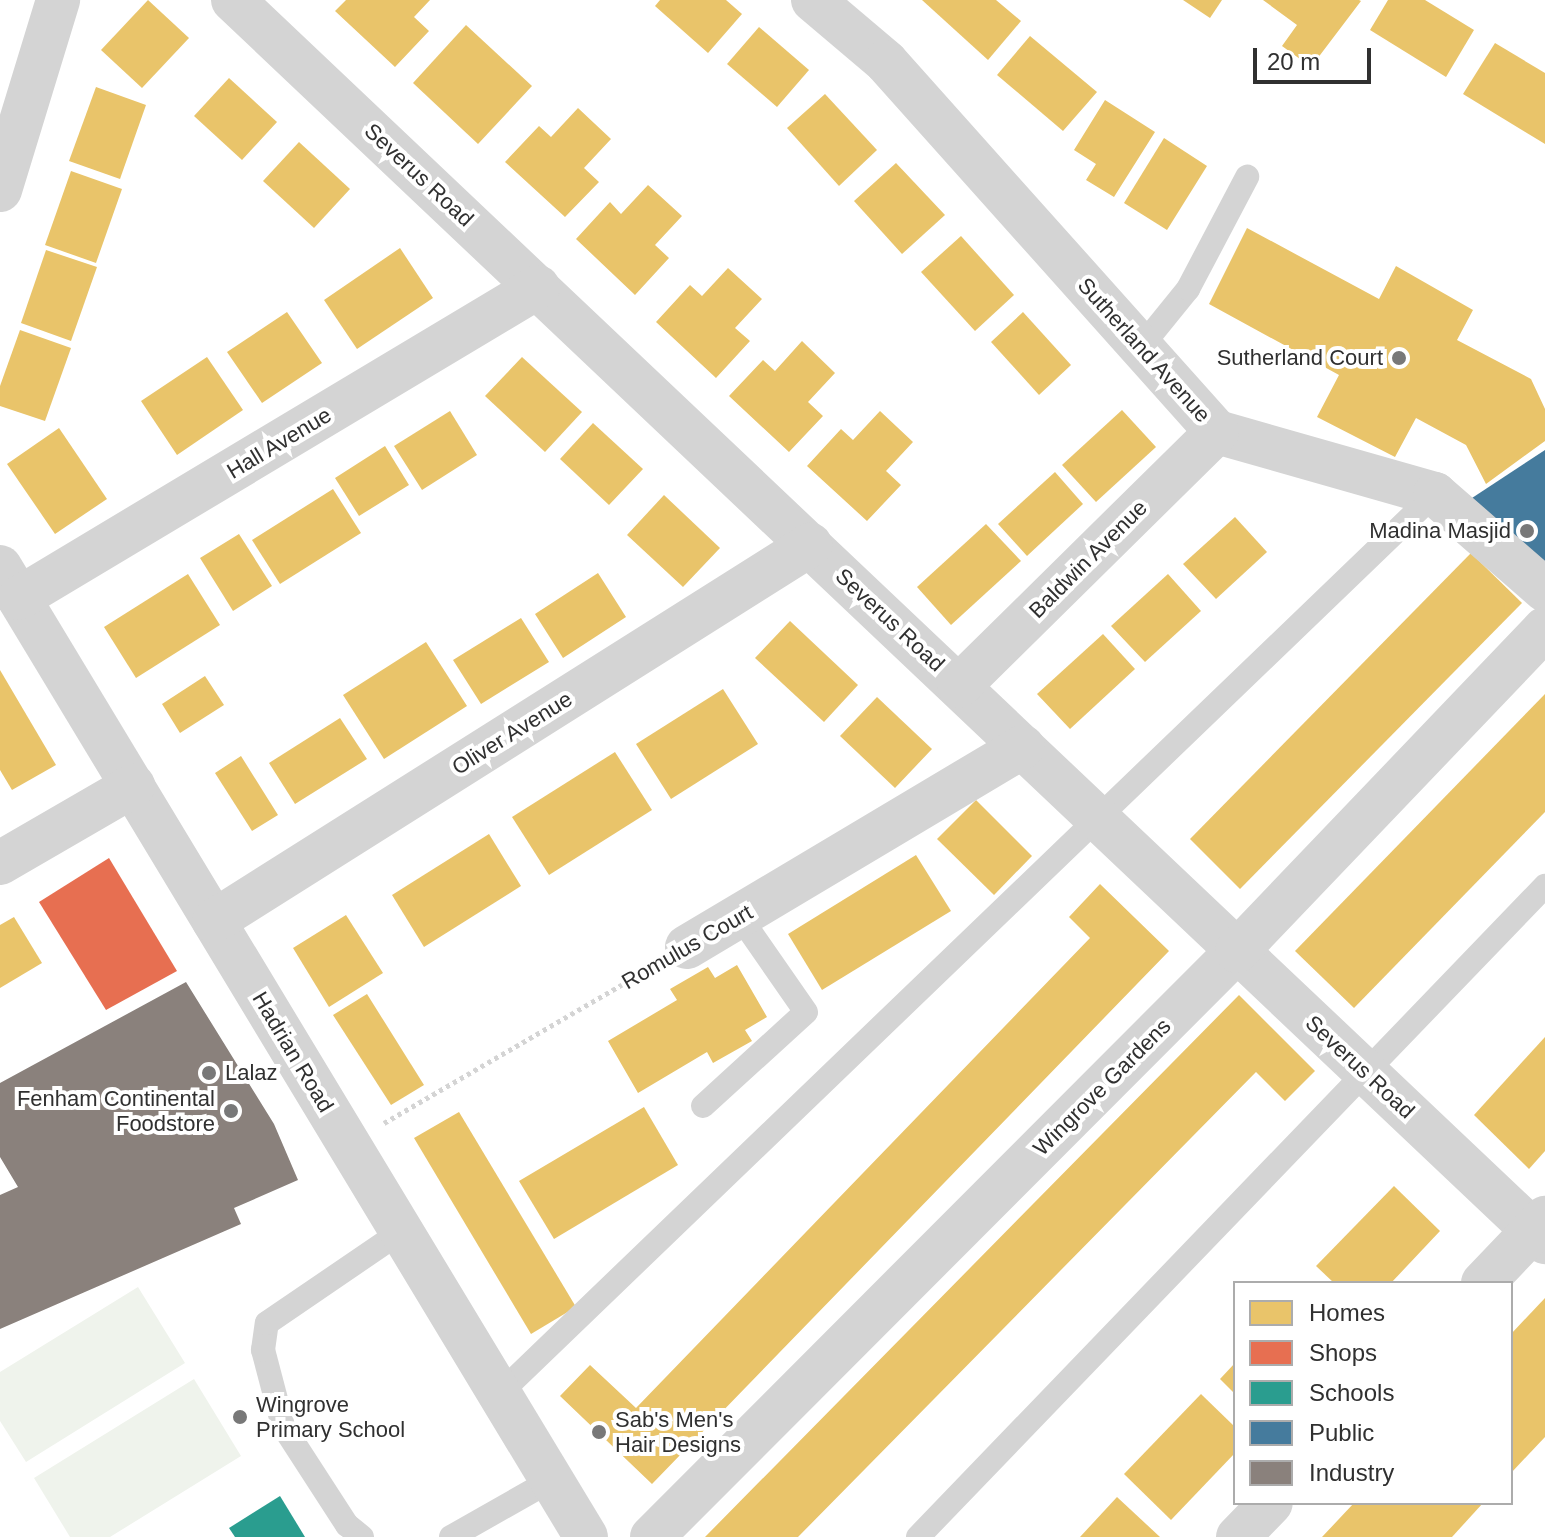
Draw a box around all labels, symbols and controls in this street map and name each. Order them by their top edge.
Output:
scale bar [1257,32,1375,82]
text: 20 m [1267,48,1320,75]
street label: Severus Road [359,118,479,232]
street label: Sutherland Avenue [1072,272,1216,428]
place label: Sutherland Court [1217,345,1383,371]
marker: Sutherland Court [1390,349,1408,367]
street label: Hall Avenue [222,401,336,485]
street label: Baldwin Avenue [1023,494,1153,624]
place label: Madina Masjid [1369,518,1511,544]
marker: Madina Masjid [1518,522,1536,540]
street label: Severus Road [830,563,950,677]
street label: Oliver Avenue [447,685,577,781]
street label: Romulus Court [617,899,757,995]
street label: Hadrian Road [247,987,339,1117]
street label: Severus Road [1300,1010,1420,1124]
street label: Wingrove Gardens [1028,1013,1176,1161]
place label: Lalaz [225,1060,278,1086]
marker: Lalaz [200,1064,218,1082]
place label: Fenham Continental Foodstore [17,1085,215,1136]
marker: Fenham Continental Foodstore [222,1102,240,1120]
legend [1233,1281,1513,1505]
text: Homes [1309,1299,1385,1326]
text: Shops [1309,1339,1377,1366]
text: Schools [1309,1379,1394,1406]
place label: Wingrove Primary School [256,1391,405,1442]
place label: Sab's Men's Hair Designs [615,1406,741,1458]
marker: Wingrove Primary School [231,1408,249,1426]
text: Public [1309,1419,1374,1446]
marker: Sab's Men's Hair Designs [590,1423,608,1441]
text: Industry [1309,1459,1394,1486]

